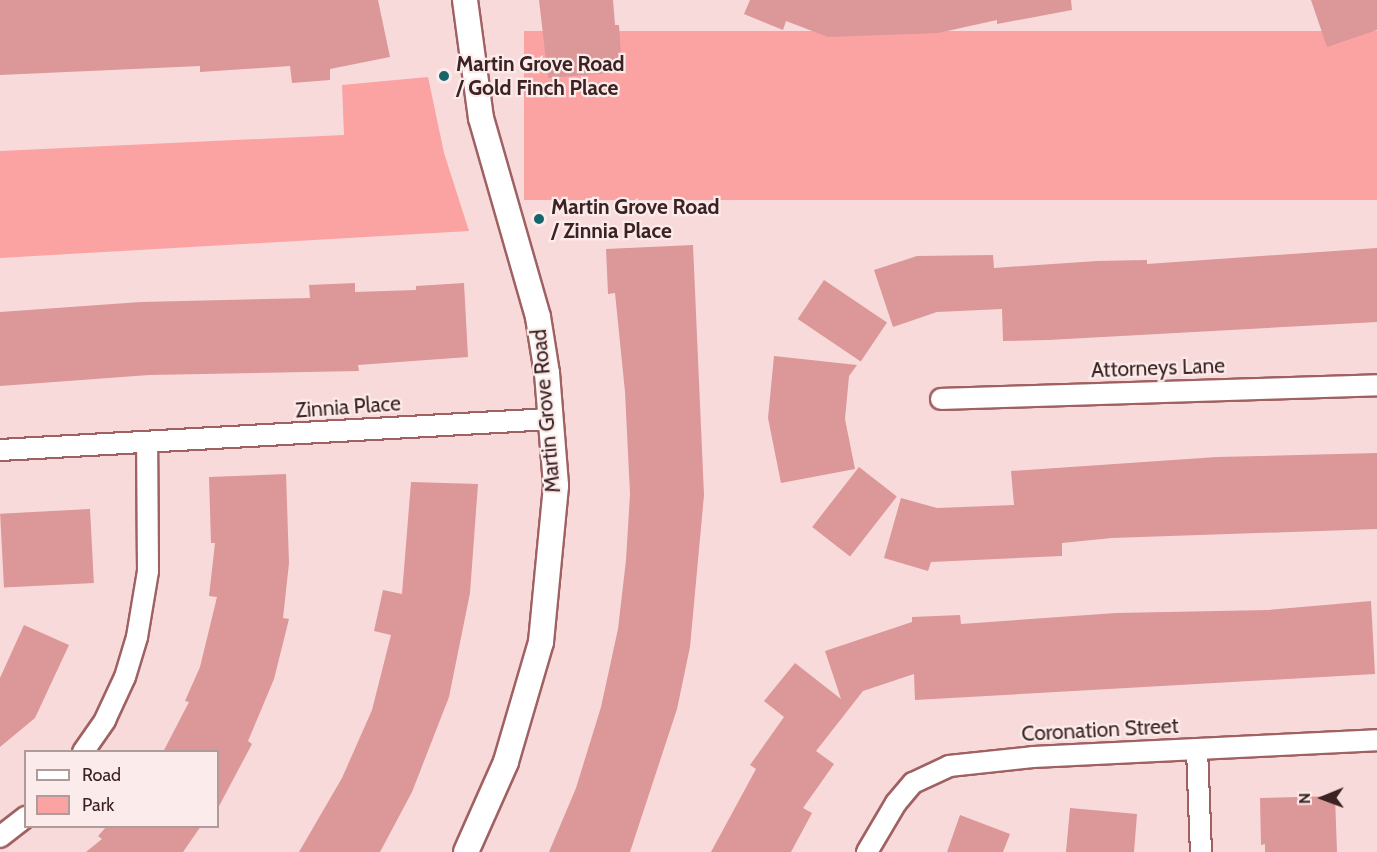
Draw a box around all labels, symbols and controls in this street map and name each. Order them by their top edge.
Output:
place label: Martin Grove Road / Gold Finch Place [456,51,625,101]
marker: Martin Grove Road / Gold Finch Place [437,69,451,83]
place label: Martin Grove Road / Zinnia Place [551,194,720,244]
marker: Martin Grove Road / Zinnia Place [532,212,546,226]
street label: Martin Grove Road [526,328,566,494]
street label: Attorneys Lane [1091,353,1225,383]
street label: Zinnia Place [294,391,402,423]
street label: Coronation Street [1021,713,1179,747]
legend [24,750,219,828]
text: Road [82,764,121,786]
north arrow [1293,768,1353,828]
text: N [1295,793,1314,804]
text: Park [82,794,114,816]

